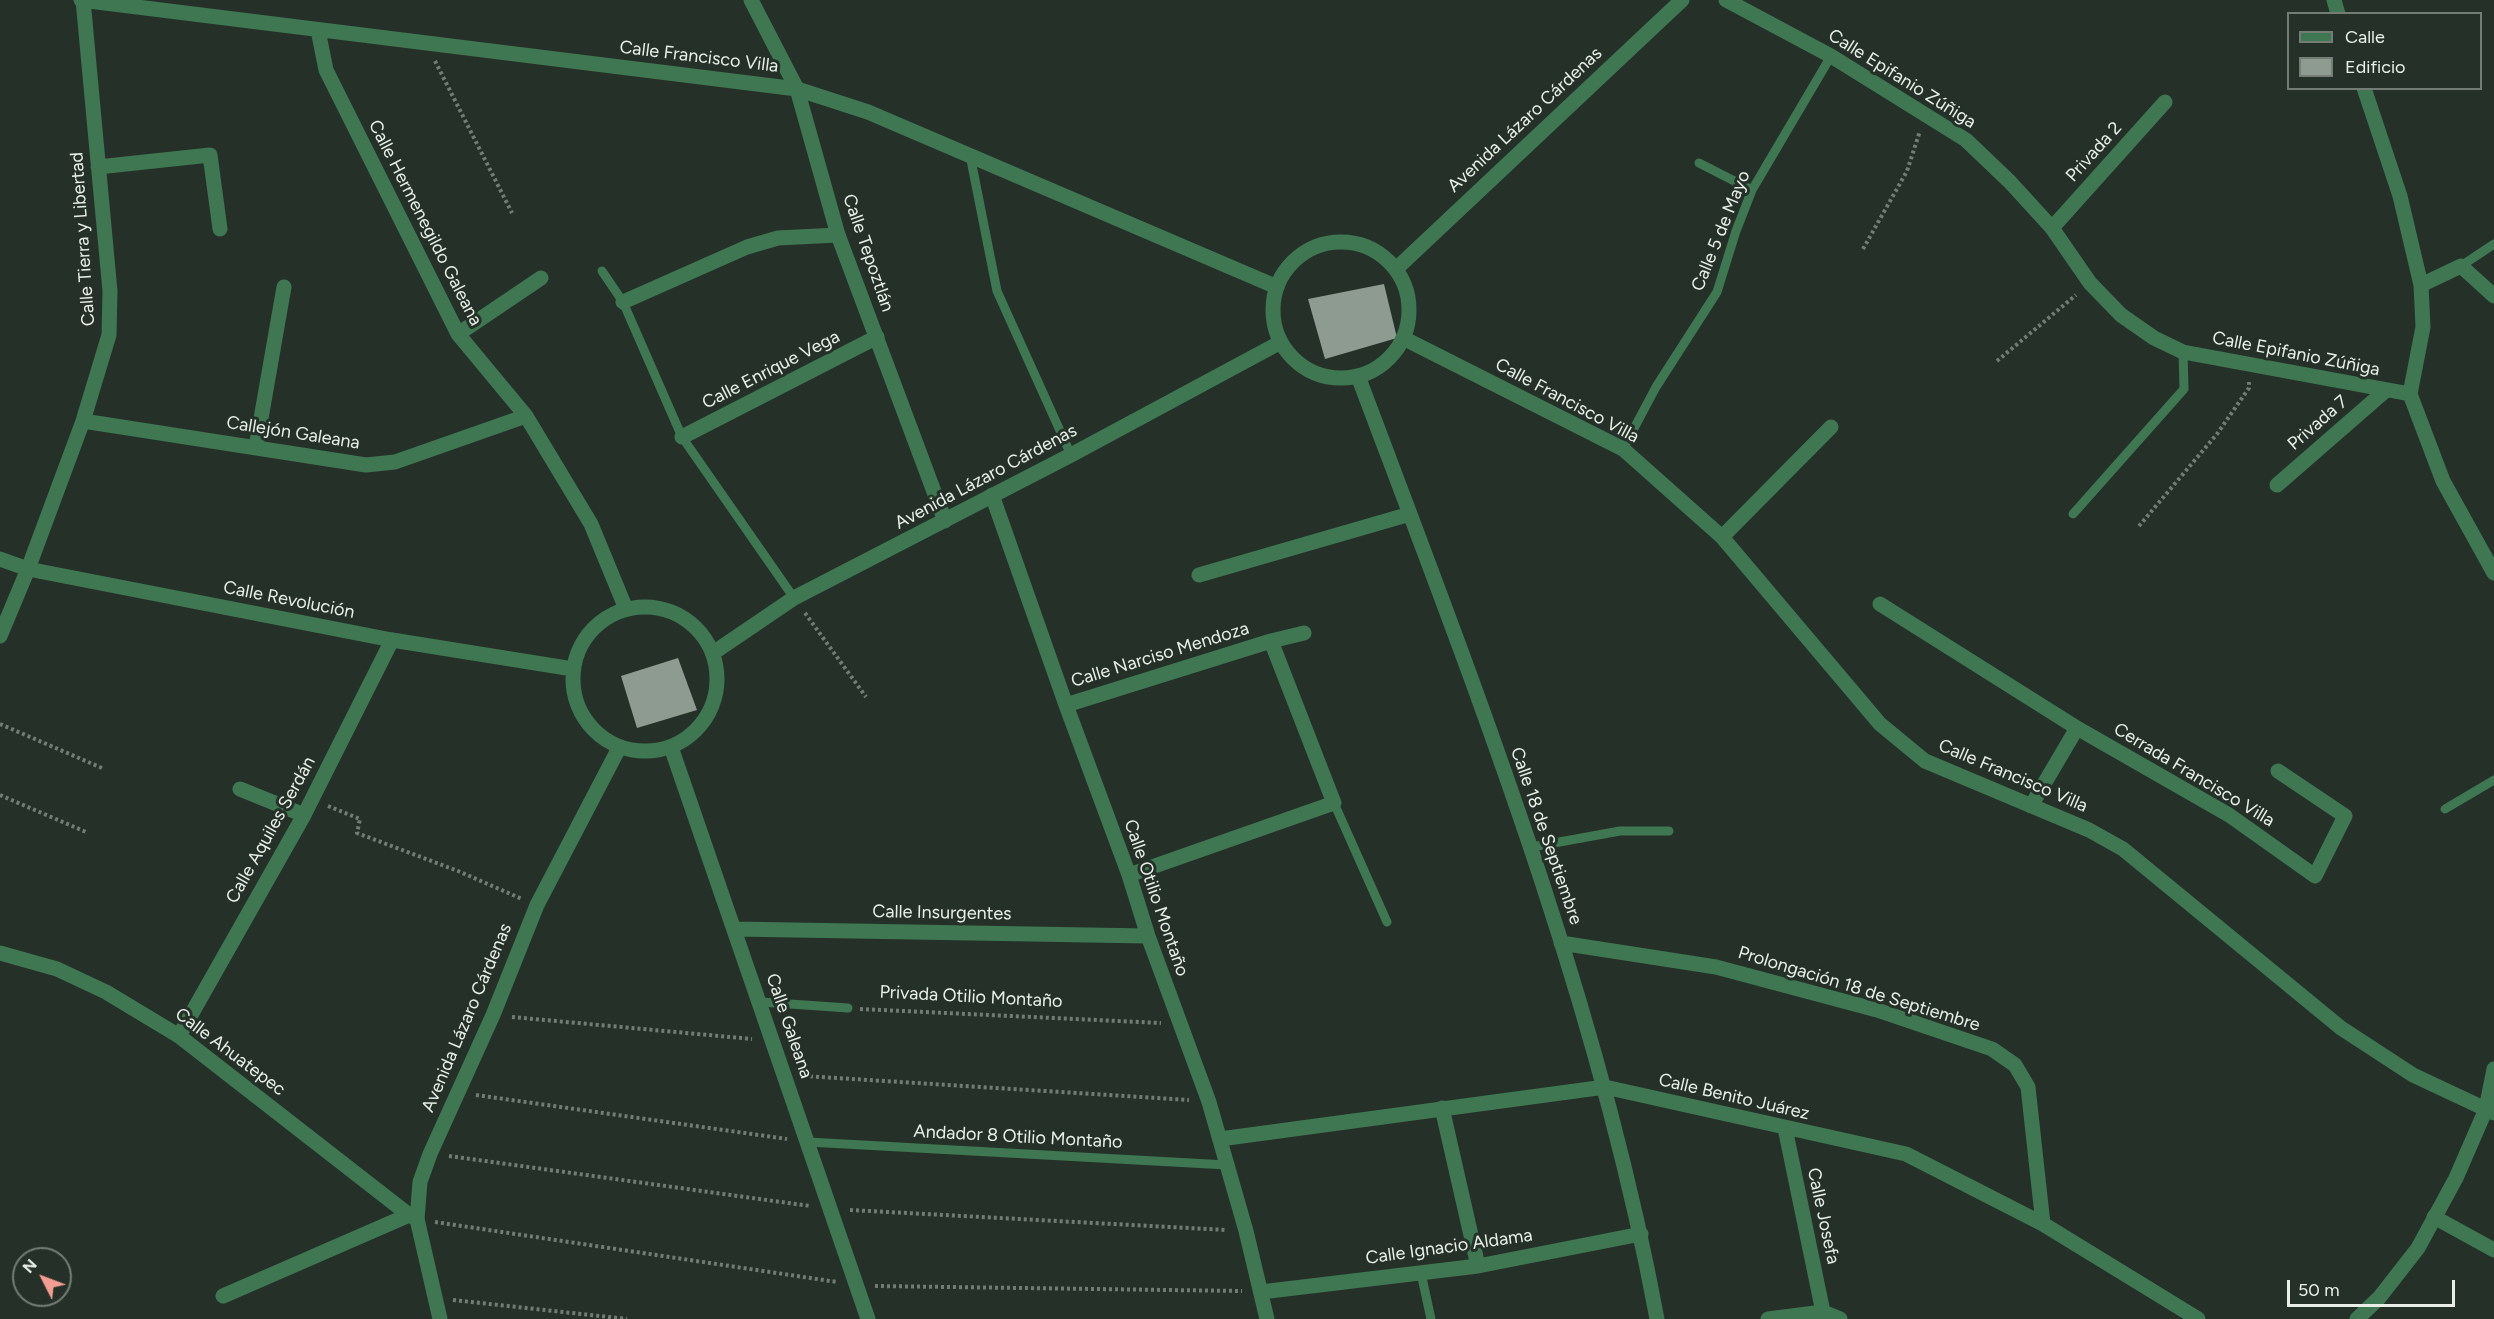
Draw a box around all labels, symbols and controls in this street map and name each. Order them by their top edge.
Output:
legend [2287,12,2482,90]
street label: Calle Epifanio Zúñiga [1824,25,1980,133]
text: Calle [2345,26,2385,48]
street label: Calle Francisco Villa [618,37,780,77]
street label: Avenida Lázaro Cárdenas [1443,43,1607,197]
text: Edificio [2345,56,2406,78]
street label: Calle Hermenegildo Galeana [364,117,486,329]
street label: Privada 2 [2061,118,2127,186]
street label: Calle Tierra y Libertad [66,151,100,327]
street label: Calle 5 de Mayo [1687,168,1755,294]
street label: Calle Tepoztlán [838,191,898,315]
street label: Calle Enrique Vega [699,326,843,414]
street label: Calle Epifanio Zúñiga [2210,327,2382,381]
street label: Calle Francisco Villa [1491,354,1643,448]
street label: Privada 7 [2283,391,2353,455]
street label: Callejón Galeana [225,412,361,454]
street label: Avenida Lázaro Cárdenas [891,420,1081,534]
street label: Calle Revolución [222,577,356,623]
street label: Calle Narciso Mendoza [1068,618,1252,692]
street label: Cerrada Francisco Villa [2110,718,2278,832]
street label: Calle Francisco Villa [1935,735,2091,817]
street label: Calle 18 de Septiembre [1505,744,1587,928]
street label: Calle Aquiles Serdán [222,753,320,907]
street label: Calle Otilio Montaño [1119,817,1193,979]
street label: Calle Insurgentes [872,901,1012,925]
street label: Avenida Lázaro Cárdenas [417,920,517,1116]
street label: Prolongación 18 de Septiembre [1735,942,1983,1036]
street label: Calle Galeana [761,971,817,1081]
street label: Privada Otilio Montaño [879,981,1063,1013]
street label: Calle Ahuatepec [171,1003,289,1101]
street label: Calle Benito Juárez [1656,1069,1812,1125]
street label: Andador 8 Otilio Montaño [913,1121,1123,1153]
street label: Calle Josefa [1802,1166,1844,1266]
street label: Calle Ignacio Aldama [1364,1225,1534,1269]
north arrow [12,1247,72,1307]
text: N [19,1255,41,1277]
scale bar [2290,1268,2458,1306]
text: 50 m [2298,1279,2340,1301]

